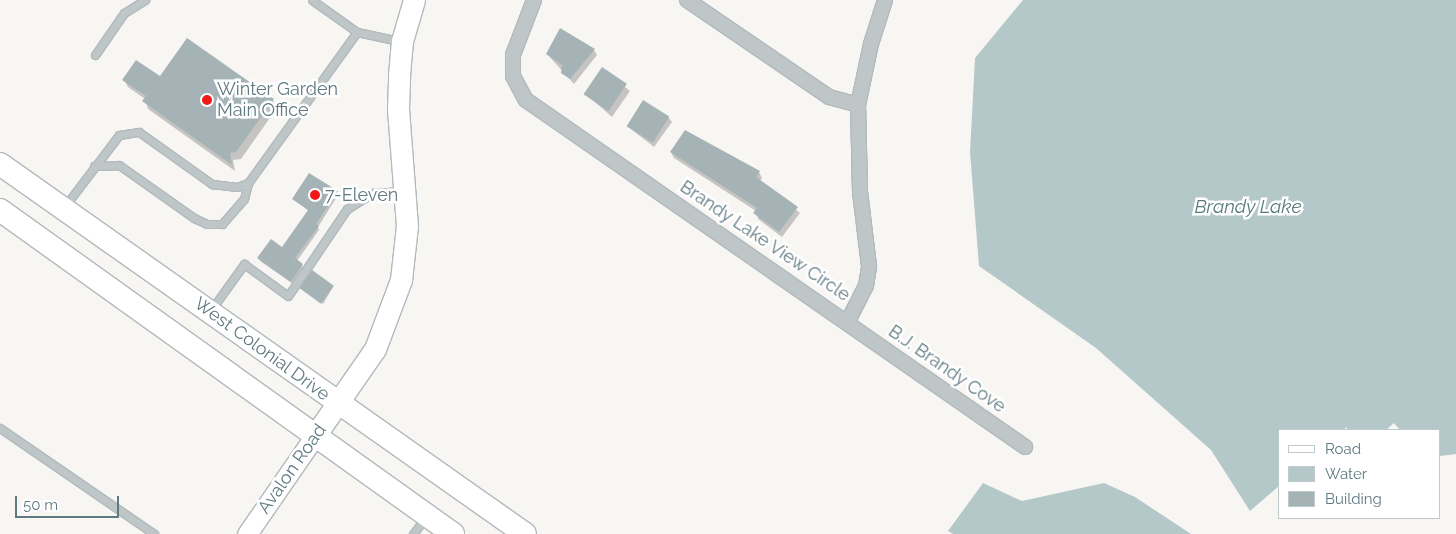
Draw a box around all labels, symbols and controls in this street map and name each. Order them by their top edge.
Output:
place label: Winter Garden Main Office [217,79,339,122]
marker: Winter Garden Main Office [201,94,213,106]
street label: Brandy Lake View Circle [675,176,855,306]
place label: 7-Eleven [325,184,398,206]
marker: 7-Eleven [309,189,321,201]
water label: Brandy Lake [1194,196,1302,218]
street label: West Colonial Drive [190,292,334,406]
street label: B.J. Brandy Cove [884,320,1010,418]
street label: Avalon Road [253,420,331,518]
legend [1278,429,1441,519]
text: Road [1325,440,1361,458]
text: Water [1325,465,1367,483]
scale bar [18,486,121,518]
text: Building [1325,490,1382,508]
text: 50 m [23,496,58,514]

